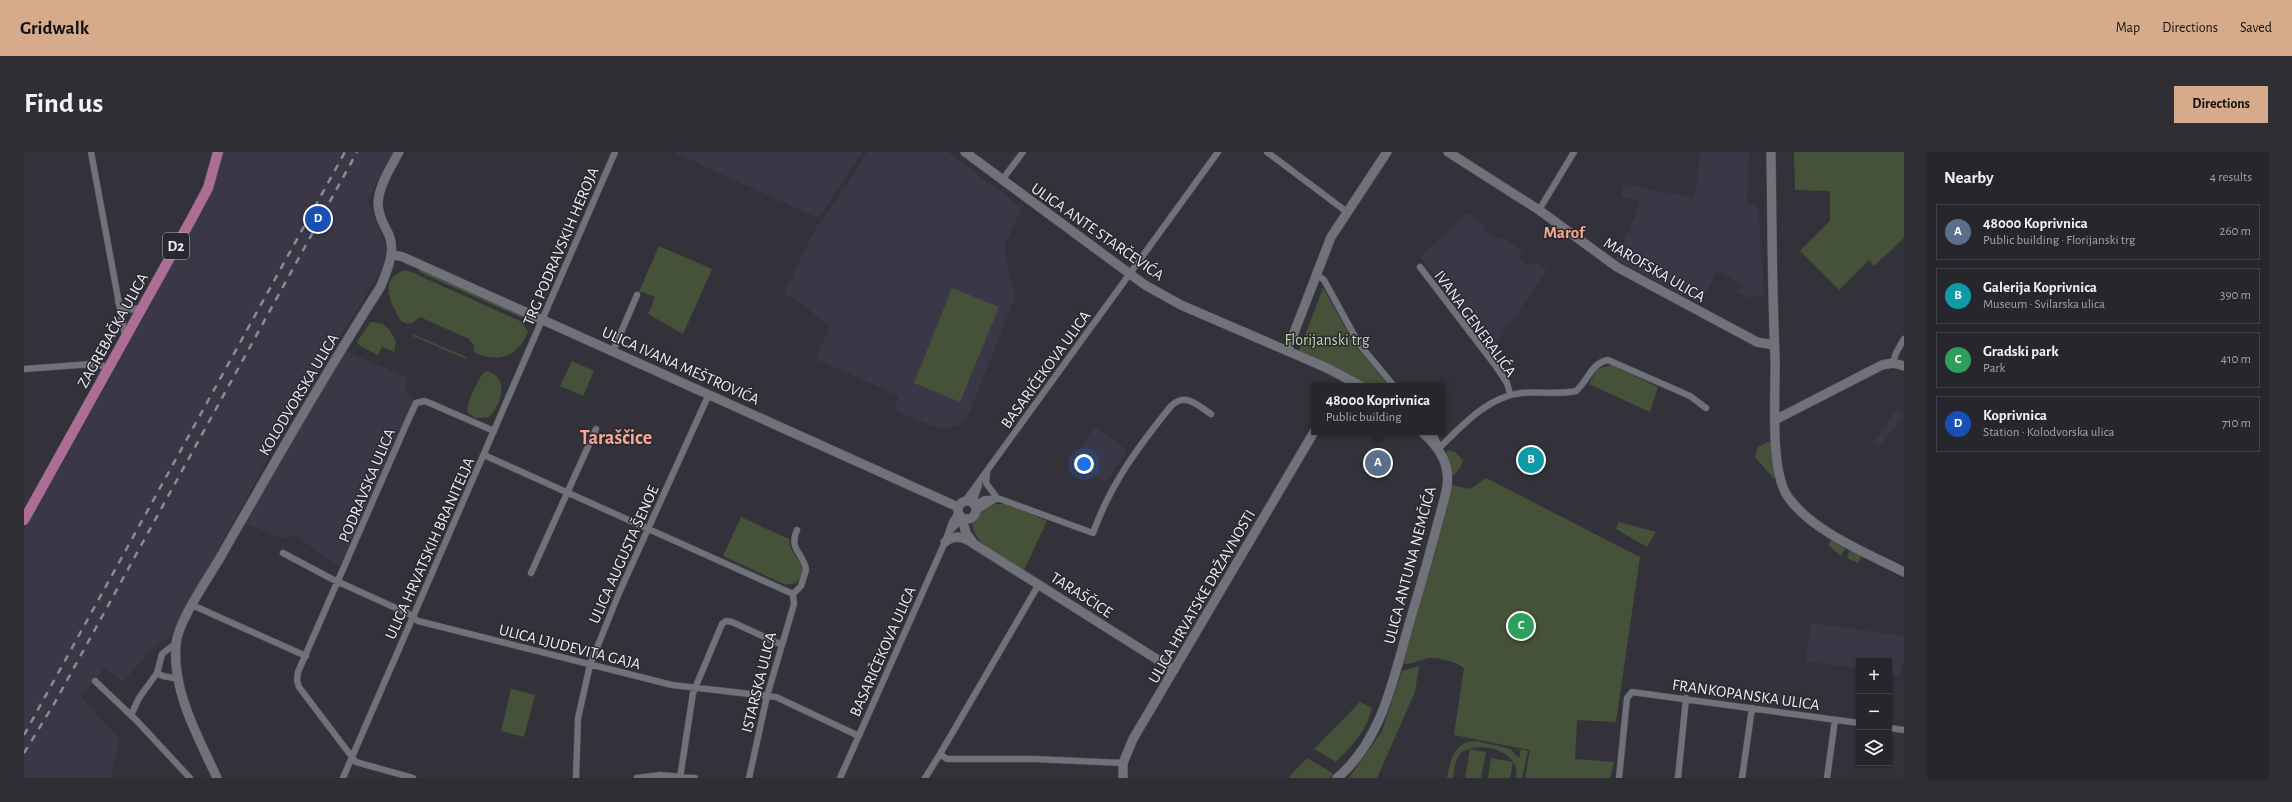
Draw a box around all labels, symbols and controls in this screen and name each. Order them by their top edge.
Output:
text: Gridwalk [20,19,89,38]
text: Map [2116,21,2140,35]
text: Directions [2162,21,2218,35]
text: Saved [2240,21,2272,35]
button: Directions [2174,86,2268,123]
text: Find us [24,90,103,118]
street label: TRG PODRAVSKIH HEROJA [520,165,602,328]
text: Nearby [1944,169,1994,186]
text: 4 results [2210,171,2252,184]
street label: ULICA ANTE STARČEVIĆA [1028,178,1168,284]
pin: D [305,204,331,234]
text: 48000 Koprivnica [1983,216,2088,231]
district label: Marof [1543,224,1586,241]
text: A [1954,225,1962,238]
text: 260 m [2220,225,2251,238]
road number: D2 [163,233,189,259]
street label: MAROFSKA ULICA [1601,234,1708,305]
text: Public building · Florijanski trg [1983,234,2135,247]
street label: IVANA GENERALIĆA [1431,266,1521,380]
street label: ZAGREBAČKA ULICA [73,269,151,391]
text: Galerija Koprivnica [1983,280,2097,295]
text: B [1954,289,1962,302]
text: 390 m [2220,289,2251,302]
text: Museum · Svilarska ulica [1983,298,2105,311]
street label: BASARIČEKOVA ULICA [996,307,1094,431]
street label: ULICA IVANA MEŠTROVIĆA [600,322,762,408]
street label: KOLODVORSKA ULICA [256,331,342,458]
park label: Florijanski trg [1284,332,1370,349]
text: Gradski park [1983,344,2059,359]
text: C [1955,353,1961,366]
text: 410 m [2221,353,2251,366]
text: Park [1983,362,2005,375]
popup [1311,383,1445,435]
text: 48000 Koprivnica [1326,393,1430,408]
text: Koprivnica [1983,408,2047,423]
text: Public building [1326,411,1402,424]
text: D [1954,417,1962,430]
text: 710 m [2222,417,2251,430]
street label: PODRAVSKA ULICA [336,426,398,545]
text: Station · Kolodvorska ulica [1983,426,2115,439]
district label: Taraščice [580,428,652,448]
pin: B [1518,445,1544,475]
pin: A [1365,448,1391,478]
your location [1074,454,1094,474]
street label: ULICA HRVATSKIH BRANITELJA [382,455,477,642]
street label: ULICA AUGUSTA ŠENOE [584,482,662,626]
street label: ULICA ANTUNA NEMČIĆA [1379,484,1439,646]
street label: ULICA HRVATSKE DRŽAVNOSTI [1144,506,1258,686]
street label: TARAŠČICE [1048,567,1117,621]
street label: BASARIČEKOVA ULICA [845,583,919,719]
pin: C [1508,611,1534,641]
street label: ULICA LJUDEVITA GAJA [497,622,642,672]
street label: ISTARSKA ULICA [739,630,779,734]
map controls [1856,658,1892,766]
button: + [1856,658,1892,694]
street label: FRANKOPANSKA ULICA [1671,677,1821,713]
button: − [1856,694,1892,730]
button: layers [1856,730,1892,766]

